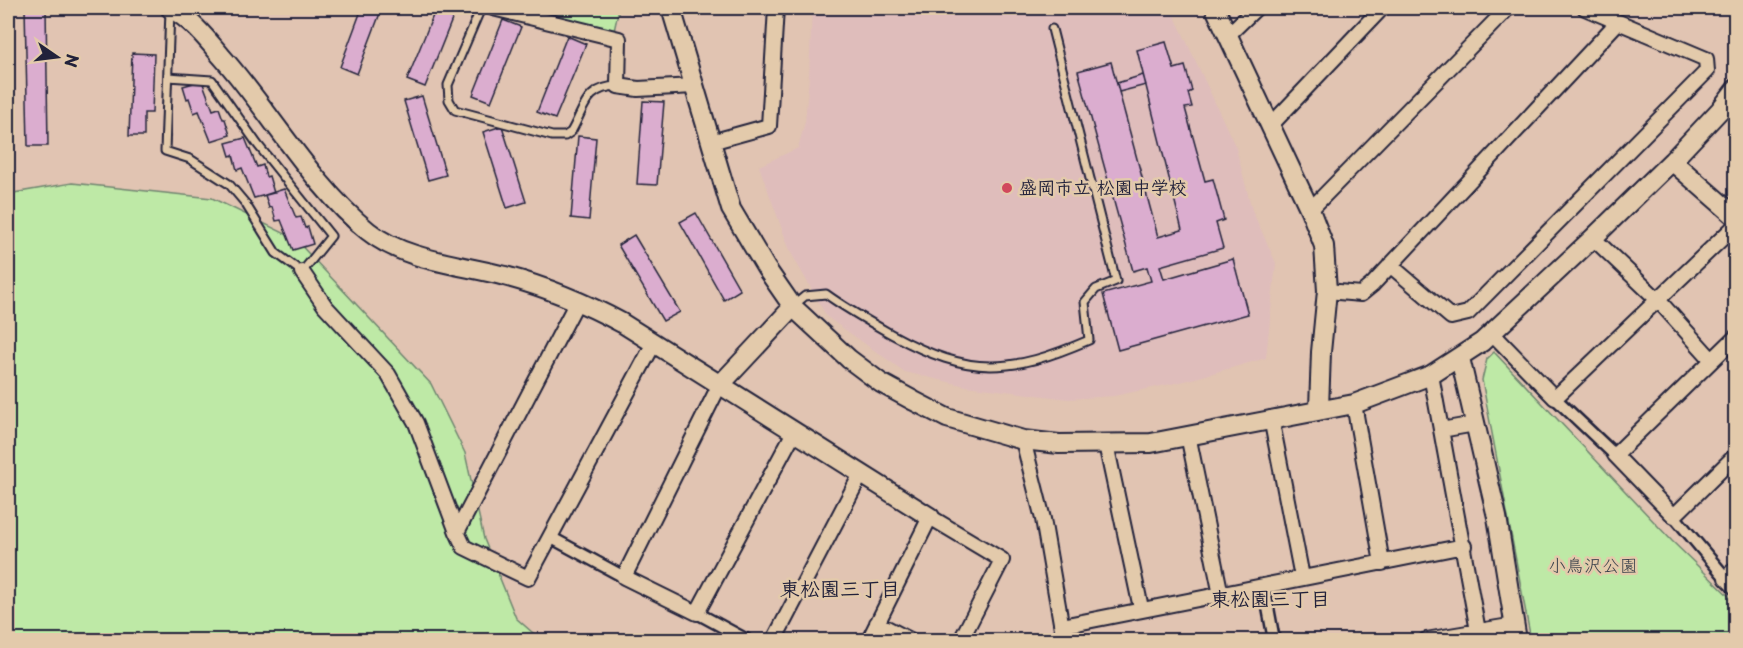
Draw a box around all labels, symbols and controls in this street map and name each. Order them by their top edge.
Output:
north arrow [27,27,87,87]
text: N [59,52,86,70]
place label: 盛岡市立 松園中学校 [1019,173,1187,200]
marker: 盛岡市立 松園中学校 [1000,181,1014,195]
park label: 小鳥沢公園 [1548,551,1638,578]
district label: 東松園三丁目 [780,573,900,603]
district label: 東松園三丁目 [1210,583,1330,613]

